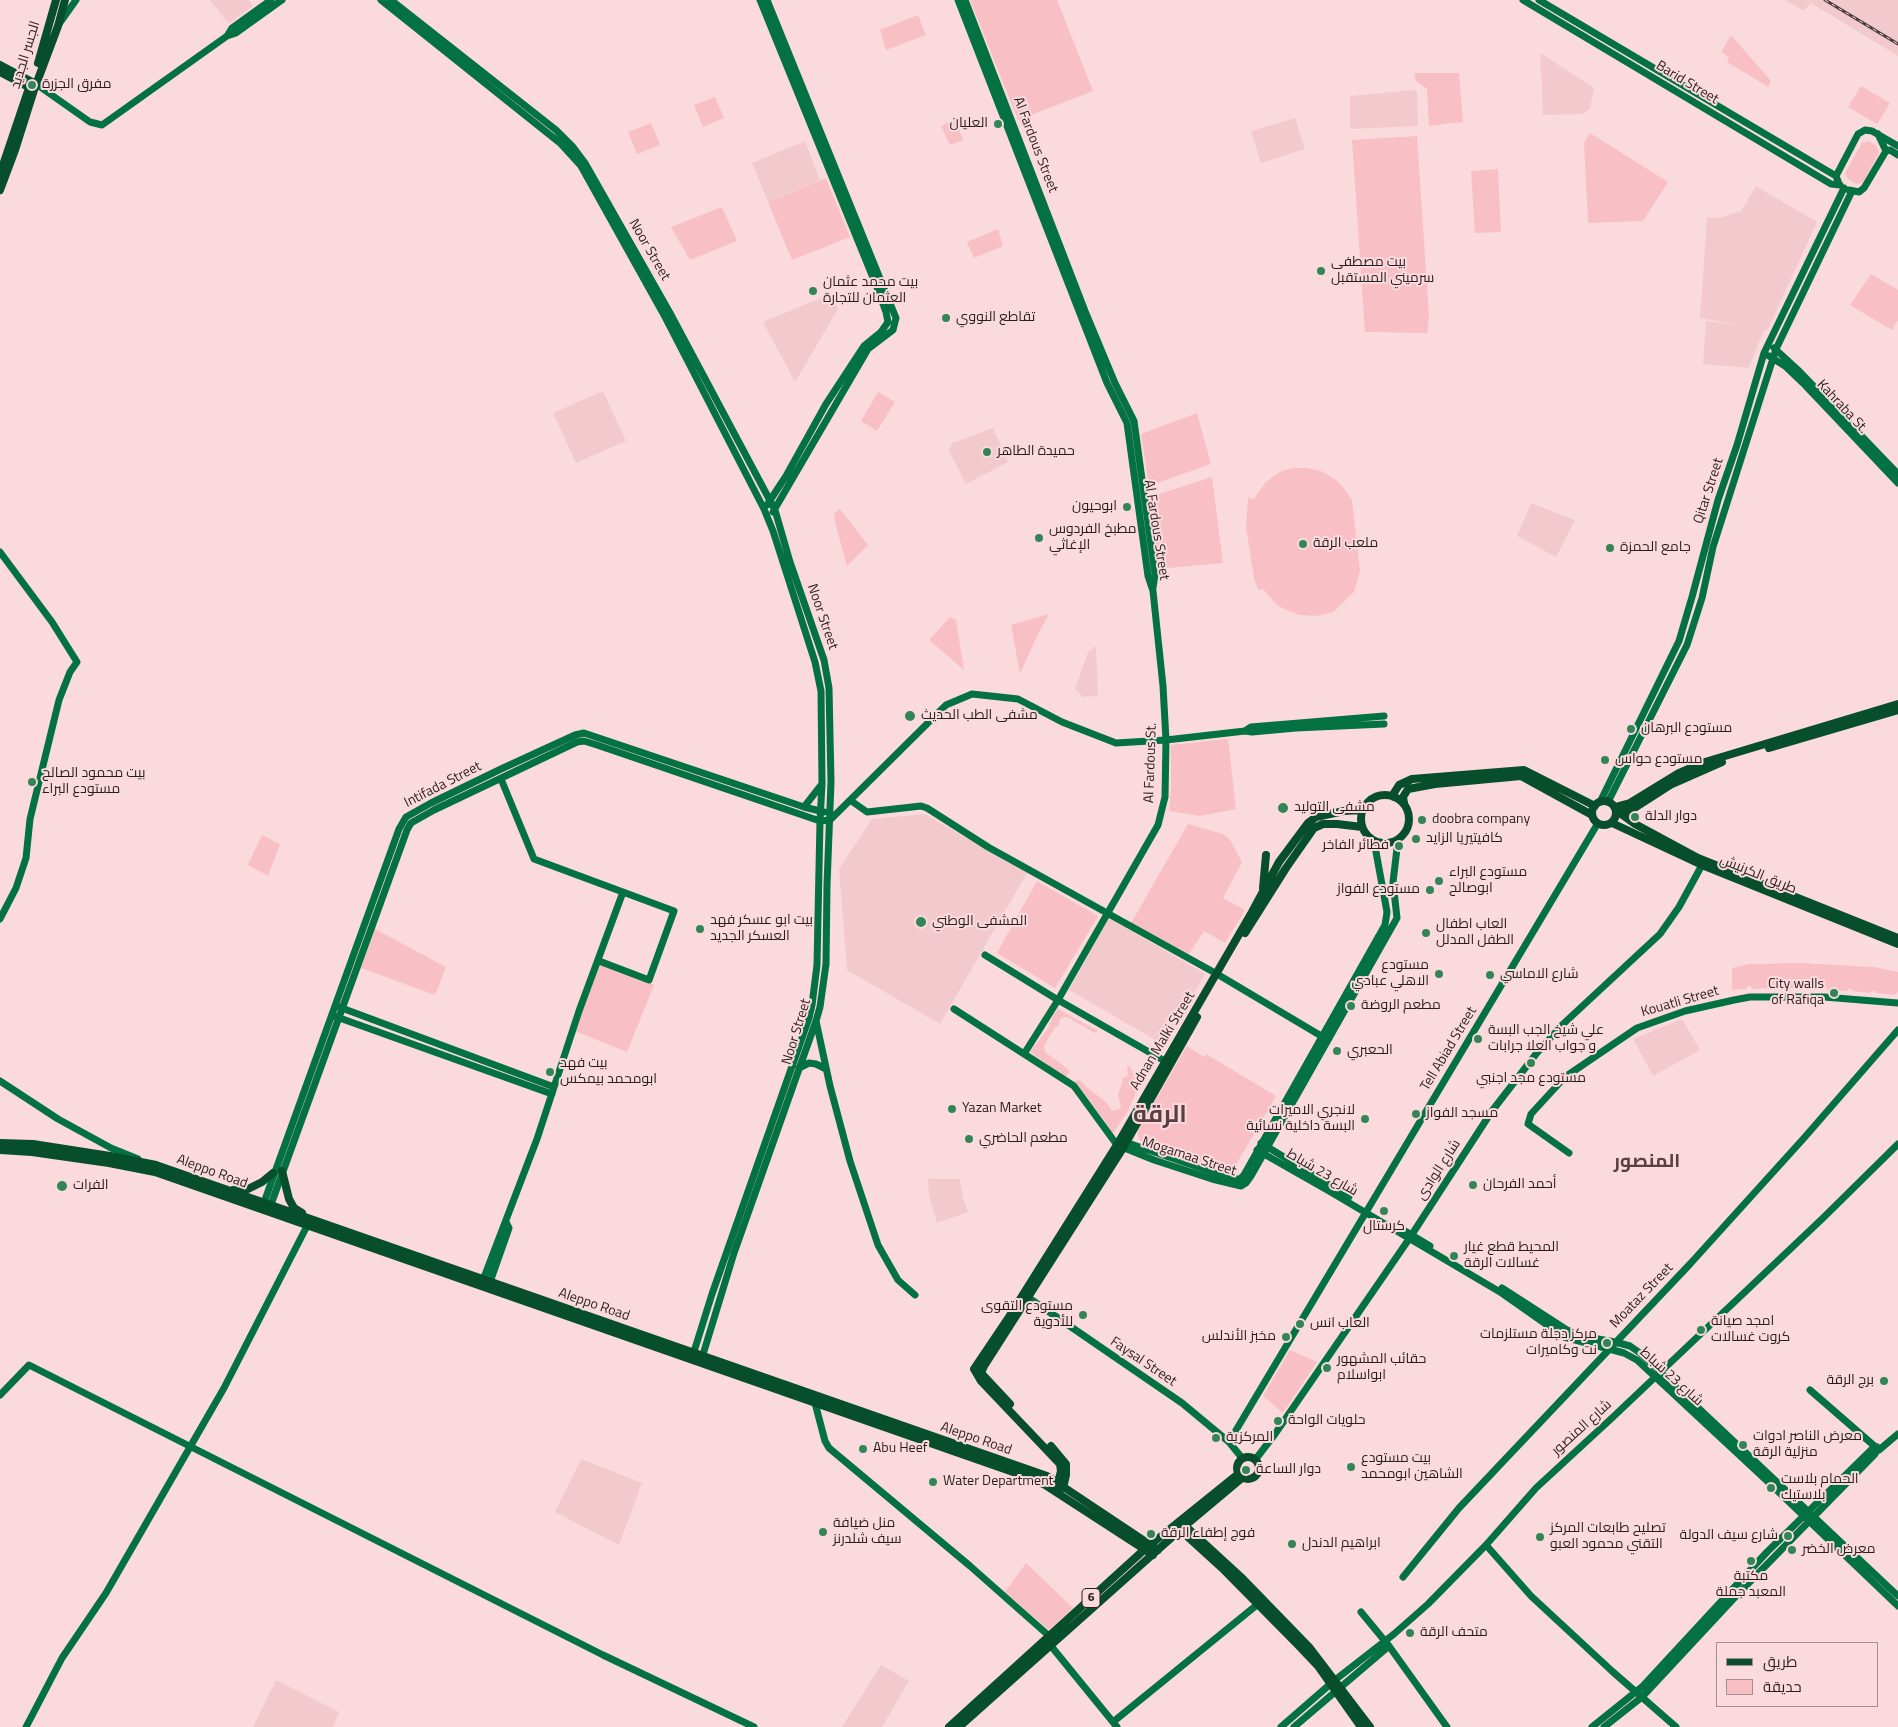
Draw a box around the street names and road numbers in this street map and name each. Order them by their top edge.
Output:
street label: الجسر الجديد [8,19,44,91]
street label: Barid Street [1653,58,1721,108]
street label: Al Fardous Street [1009,95,1061,195]
street label: Noor Street [625,216,673,284]
street label: Kahraba St. [1813,377,1871,437]
street label: Qitar Street [1690,456,1728,526]
street label: Al Fardous Street [1140,479,1172,581]
street label: Noor Street [803,582,841,652]
street label: Al Fardous St. [1141,723,1161,803]
street label: Intifada Street [402,758,484,812]
street label: طريق الكرنيش [1717,852,1799,898]
street label: Kouatli Street [1639,983,1721,1021]
street label: Adnan Malki Street [1127,989,1199,1093]
street label: Noor Street [779,997,815,1067]
street label: Tell Abiad Street [1417,1004,1481,1094]
street label: Mogamaa Street [1140,1134,1238,1180]
street label: شارع الوادى [1413,1137,1465,1203]
street label: شارع 23 شباط [1283,1146,1361,1200]
street label: Aleppo Road [174,1151,250,1193]
street label: Moataz Street [1607,1260,1677,1332]
street label: Aleppo Road [556,1285,632,1325]
street label: Faysal Street [1107,1334,1179,1390]
street label: شارع 23 شباط [1636,1344,1706,1410]
street label: شارع المنصور [1548,1397,1616,1459]
street label: Aleppo Road [938,1419,1014,1459]
road number: 6 [1082,1589,1100,1608]

